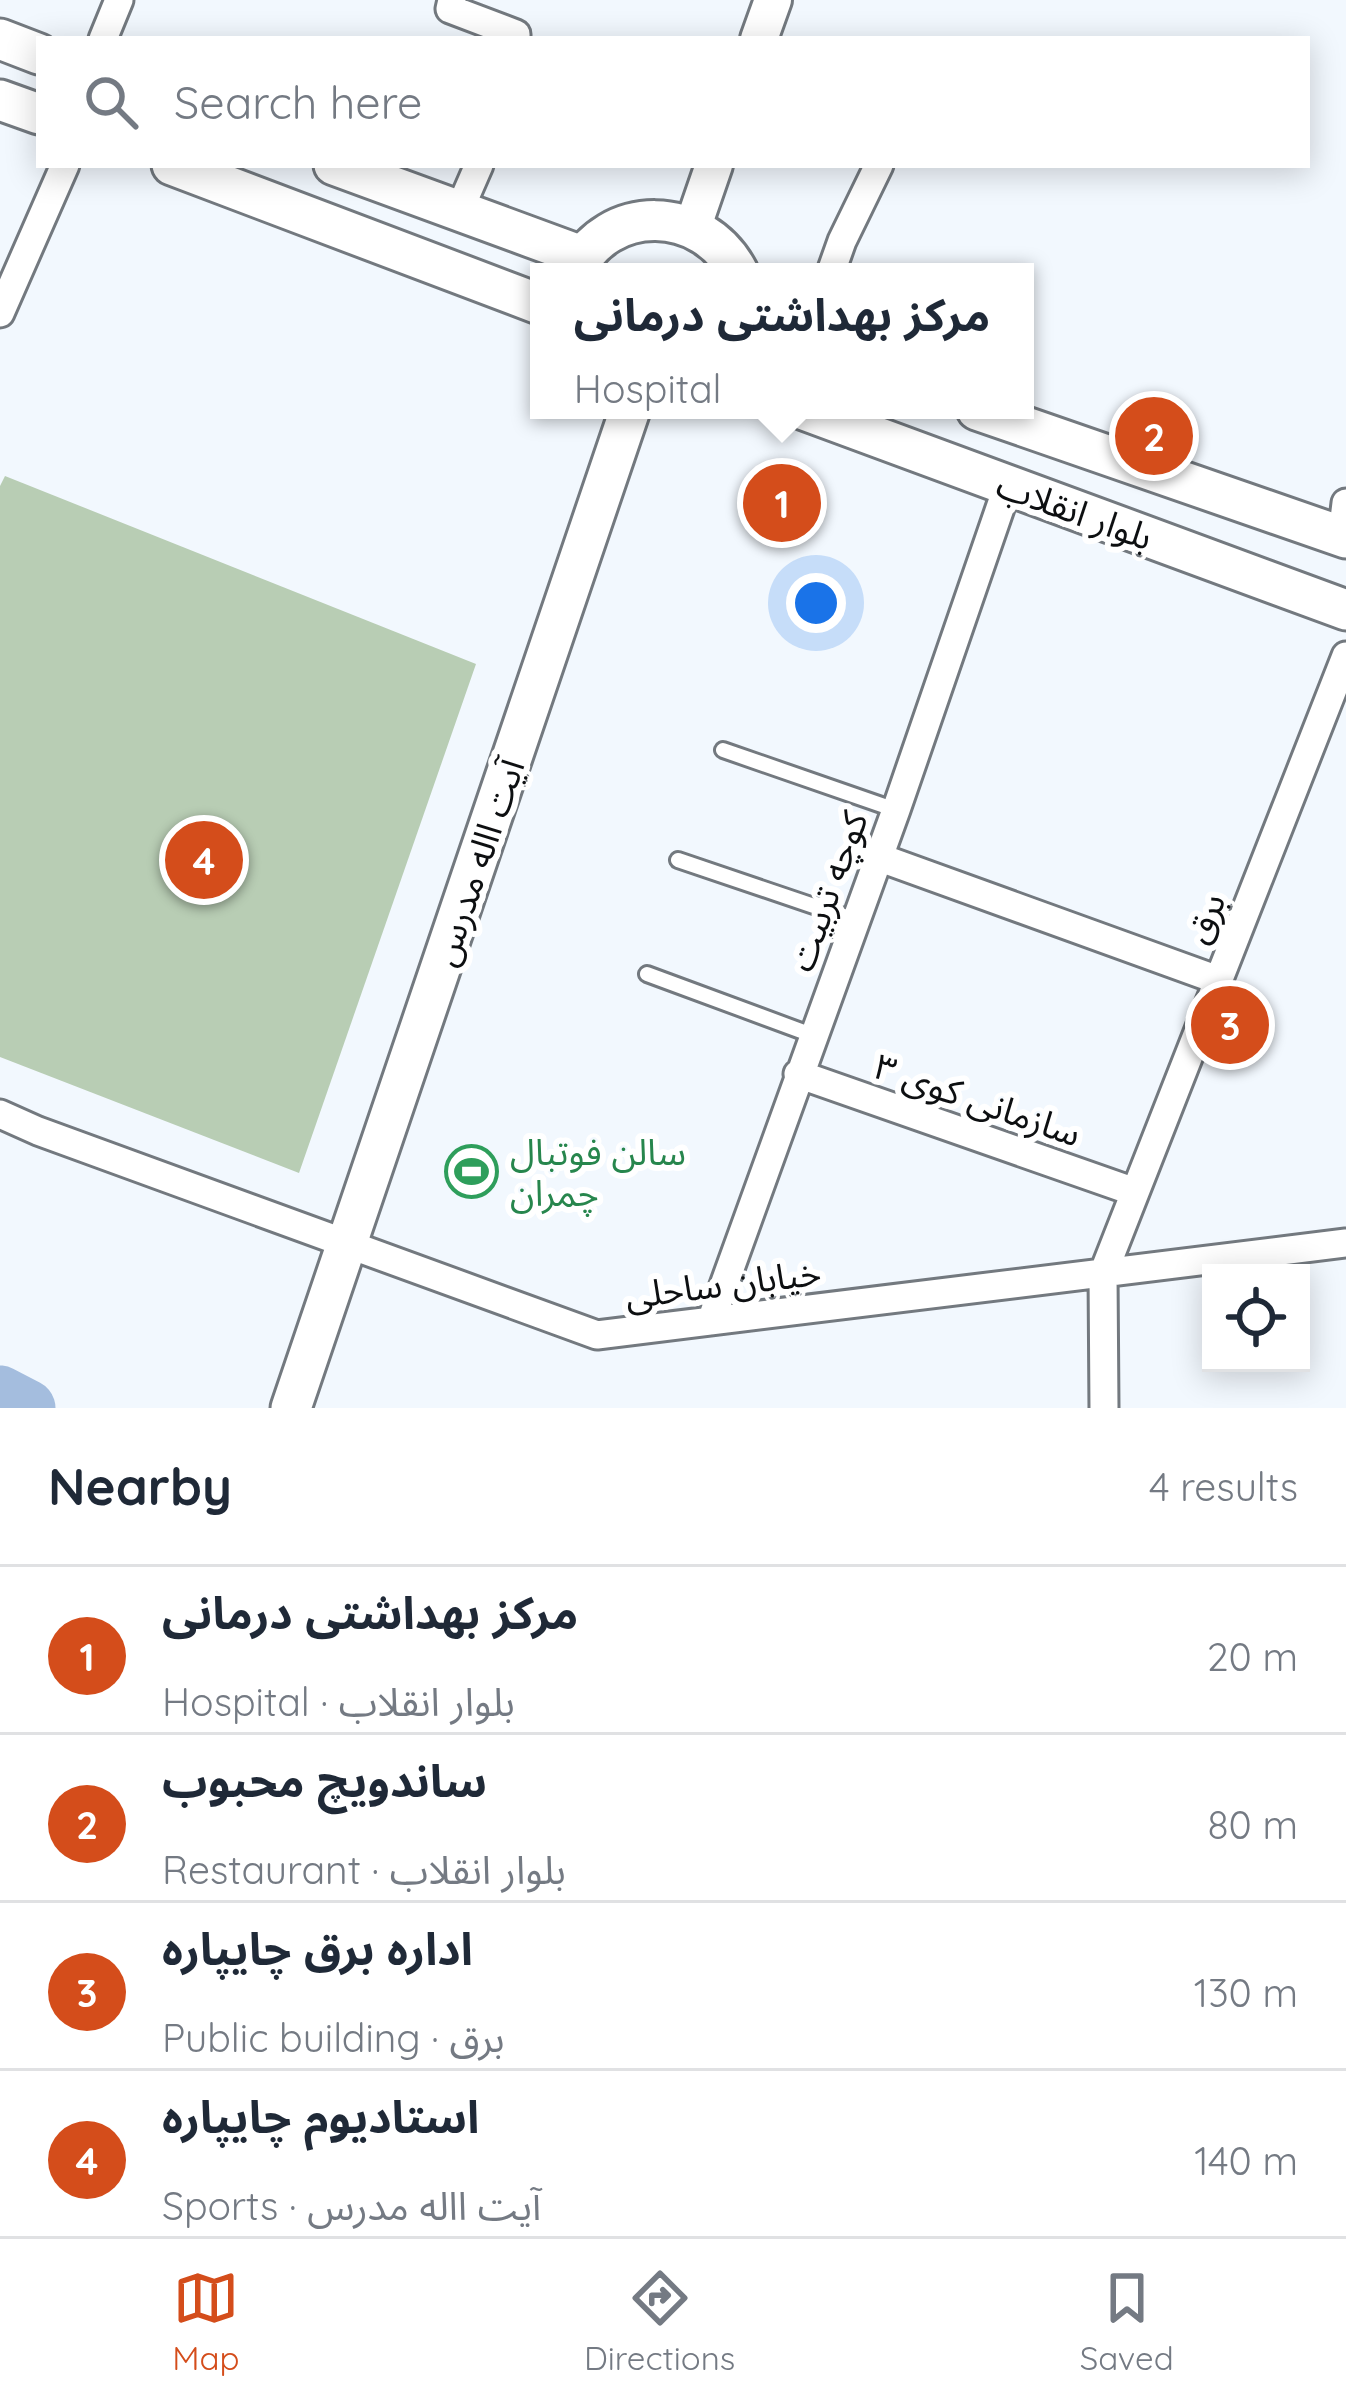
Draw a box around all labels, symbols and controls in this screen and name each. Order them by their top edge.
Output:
search box [36,36,1310,168]
icon: search [78,69,144,135]
text: Search here [174,74,422,130]
popup [530,263,1034,419]
text: مرکز بهداشتی درمانی [574,286,990,342]
text: Hospital [574,364,722,413]
pin: 2 [1115,391,1193,481]
pin: 1 [743,458,821,548]
street label: بلوار انقلاب [991,461,1159,559]
your location [786,573,846,633]
street label: آیت االه مدرس [421,751,534,971]
street label: کوچه تربیت [777,804,879,978]
pin: 4 [165,815,243,905]
street label: برق [1174,886,1234,950]
pin: 3 [1191,980,1269,1070]
street label: سازمانی کوی ۳ [869,1043,1087,1155]
place label: سالن فوتبال چمران [510,1129,686,1217]
sports icon: سالن فوتبال چمران [443,1144,499,1200]
street label: خیابان ساحلی [623,1249,823,1317]
map controls [1202,1264,1310,1372]
button: locate [1202,1264,1310,1372]
text: Nearby [48,1454,232,1518]
text: 4 results [1149,1462,1298,1511]
text: مرکز بهداشتی درمانی [162,1584,578,1640]
text: 1 [79,1632,95,1681]
text: 20 m [1207,1632,1298,1681]
text: Hospital · بلوار انقلاب [162,1677,515,1726]
text: ساندویچ محبوب [162,1752,487,1808]
text: 2 [76,1800,98,1849]
text: 80 m [1208,1800,1298,1849]
text: Restaurant · بلوار انقلاب [162,1845,566,1894]
text: اداره برق چایپاره [162,1920,473,1976]
text: 3 [77,1968,97,2017]
text: 130 m [1194,1968,1298,2017]
text: Public building · برق [162,2013,505,2062]
text: استادیوم چایپاره [162,2088,479,2144]
text: 4 [76,2136,98,2185]
text: 140 m [1194,2136,1298,2185]
text: Sports · آیت االه مدرس [162,2181,541,2230]
tab: Map [172,2265,240,2378]
tab: Directions [584,2265,735,2378]
tab: Saved [1080,2265,1174,2378]

